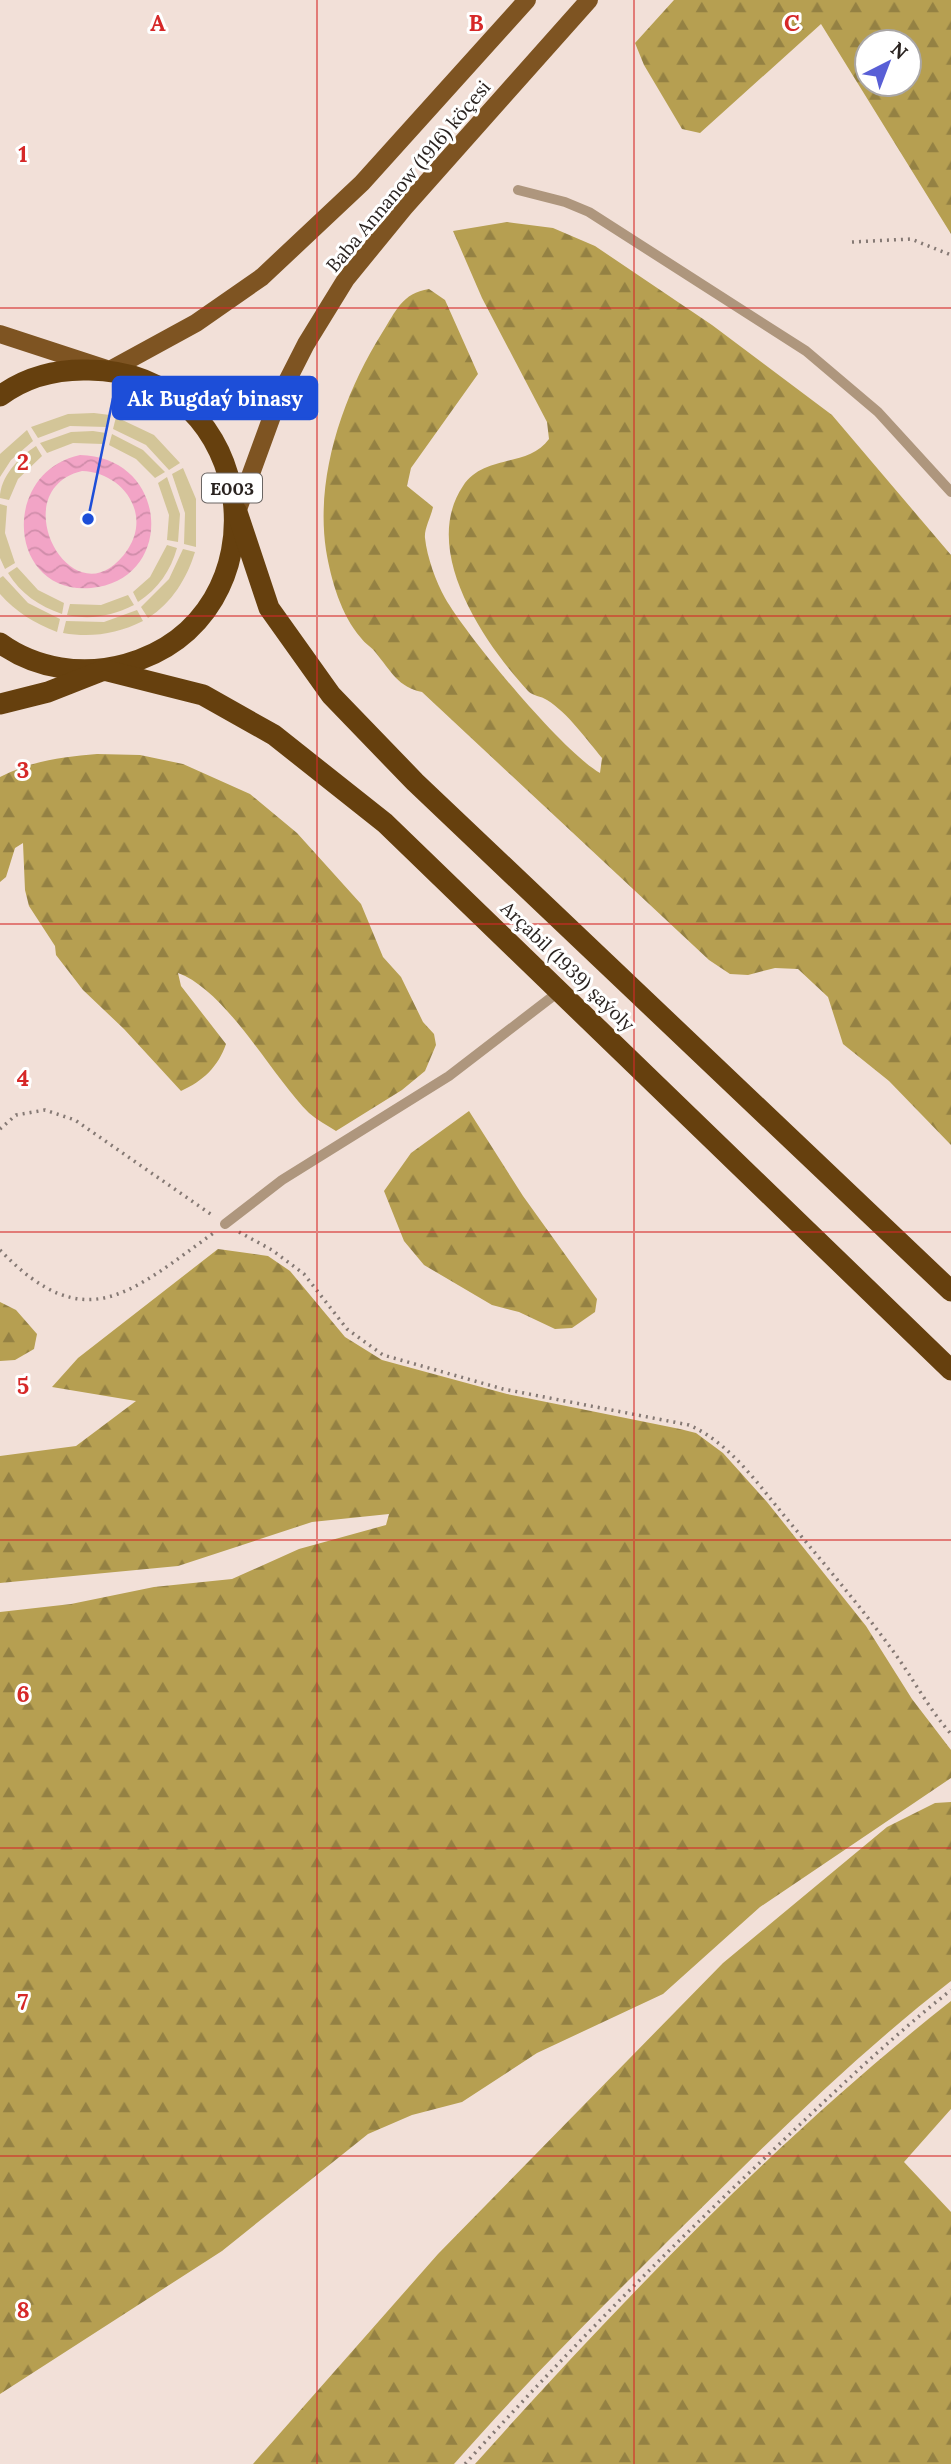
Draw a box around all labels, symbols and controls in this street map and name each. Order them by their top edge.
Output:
text: A [150,8,166,37]
text: B [468,8,484,37]
text: C [784,8,800,37]
north arrow [853,28,923,98]
text: N [886,37,913,64]
street label: Baba Annanow (1916) köçesi [321,75,496,277]
text: 1 [18,139,28,168]
callout: Ak Bugdaý binasy [113,377,317,419]
text: Ak Bugdaý binasy [127,385,303,412]
text: 2 [17,447,29,476]
road number: E003 [202,474,262,502]
text: 3 [17,755,29,784]
street label: Arçabil (1939) şaýoly [495,895,640,1037]
text: 4 [17,1063,29,1092]
text: 5 [17,1371,29,1400]
text: 6 [16,1679,30,1708]
text: 7 [18,1987,29,2016]
text: 8 [16,2295,30,2324]

